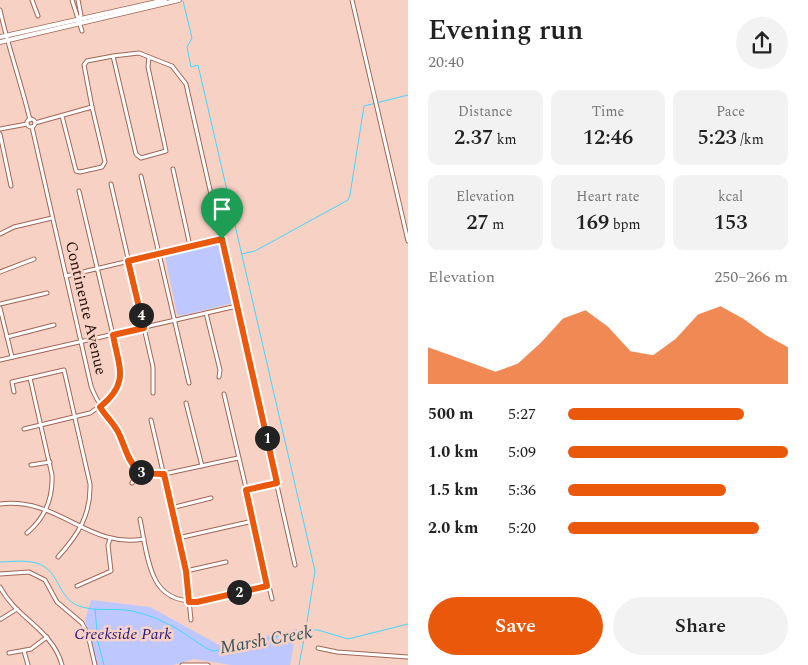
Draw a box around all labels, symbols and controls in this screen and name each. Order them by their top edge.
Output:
text: Evening run [428,9,583,52]
button: share [736,17,788,69]
text: 20:40 [428,50,464,74]
text: Distance [458,101,513,122]
text: Time [592,101,624,122]
text: Pace [716,101,745,122]
text: 2.37 [454,122,493,154]
text: 12:46 [583,122,633,154]
text: 5:23 [698,122,737,154]
text: km [493,129,517,150]
text: /km [737,129,764,150]
text: Elevation [456,186,515,207]
text: Heart rate [576,186,640,207]
text: kcal [718,186,743,207]
pin [201,188,243,239]
icon: arrive [208,195,236,223]
text: 27 [466,207,489,239]
text: 169 [575,207,609,239]
text: 153 [714,207,748,239]
text: m [489,214,504,235]
text: bpm [609,214,641,235]
street label: Continente Avenue [59,239,113,377]
text: Elevation [428,265,495,289]
text: 250–266 m [714,265,788,289]
pin: 4 [128,302,154,328]
text: 4 [138,305,145,326]
text: 500 m [428,402,473,426]
text: 5:27 [508,402,536,426]
pin: 1 [254,426,280,450]
text: 1 [264,428,271,449]
text: 1.0 km [428,440,478,464]
text: 5:09 [508,440,536,464]
pin: 3 [128,460,154,484]
text: 3 [138,462,145,483]
text: 1.5 km [428,478,478,502]
text: 5:36 [508,478,536,502]
text: 2.0 km [428,516,478,540]
text: 5:20 [508,516,536,540]
pin: 2 [226,580,252,604]
text: 2 [236,582,243,603]
button: Save [428,597,603,655]
button: Share [613,597,788,655]
water label: Marsh Creek [217,618,315,661]
park label: Creekside Park [74,622,172,646]

